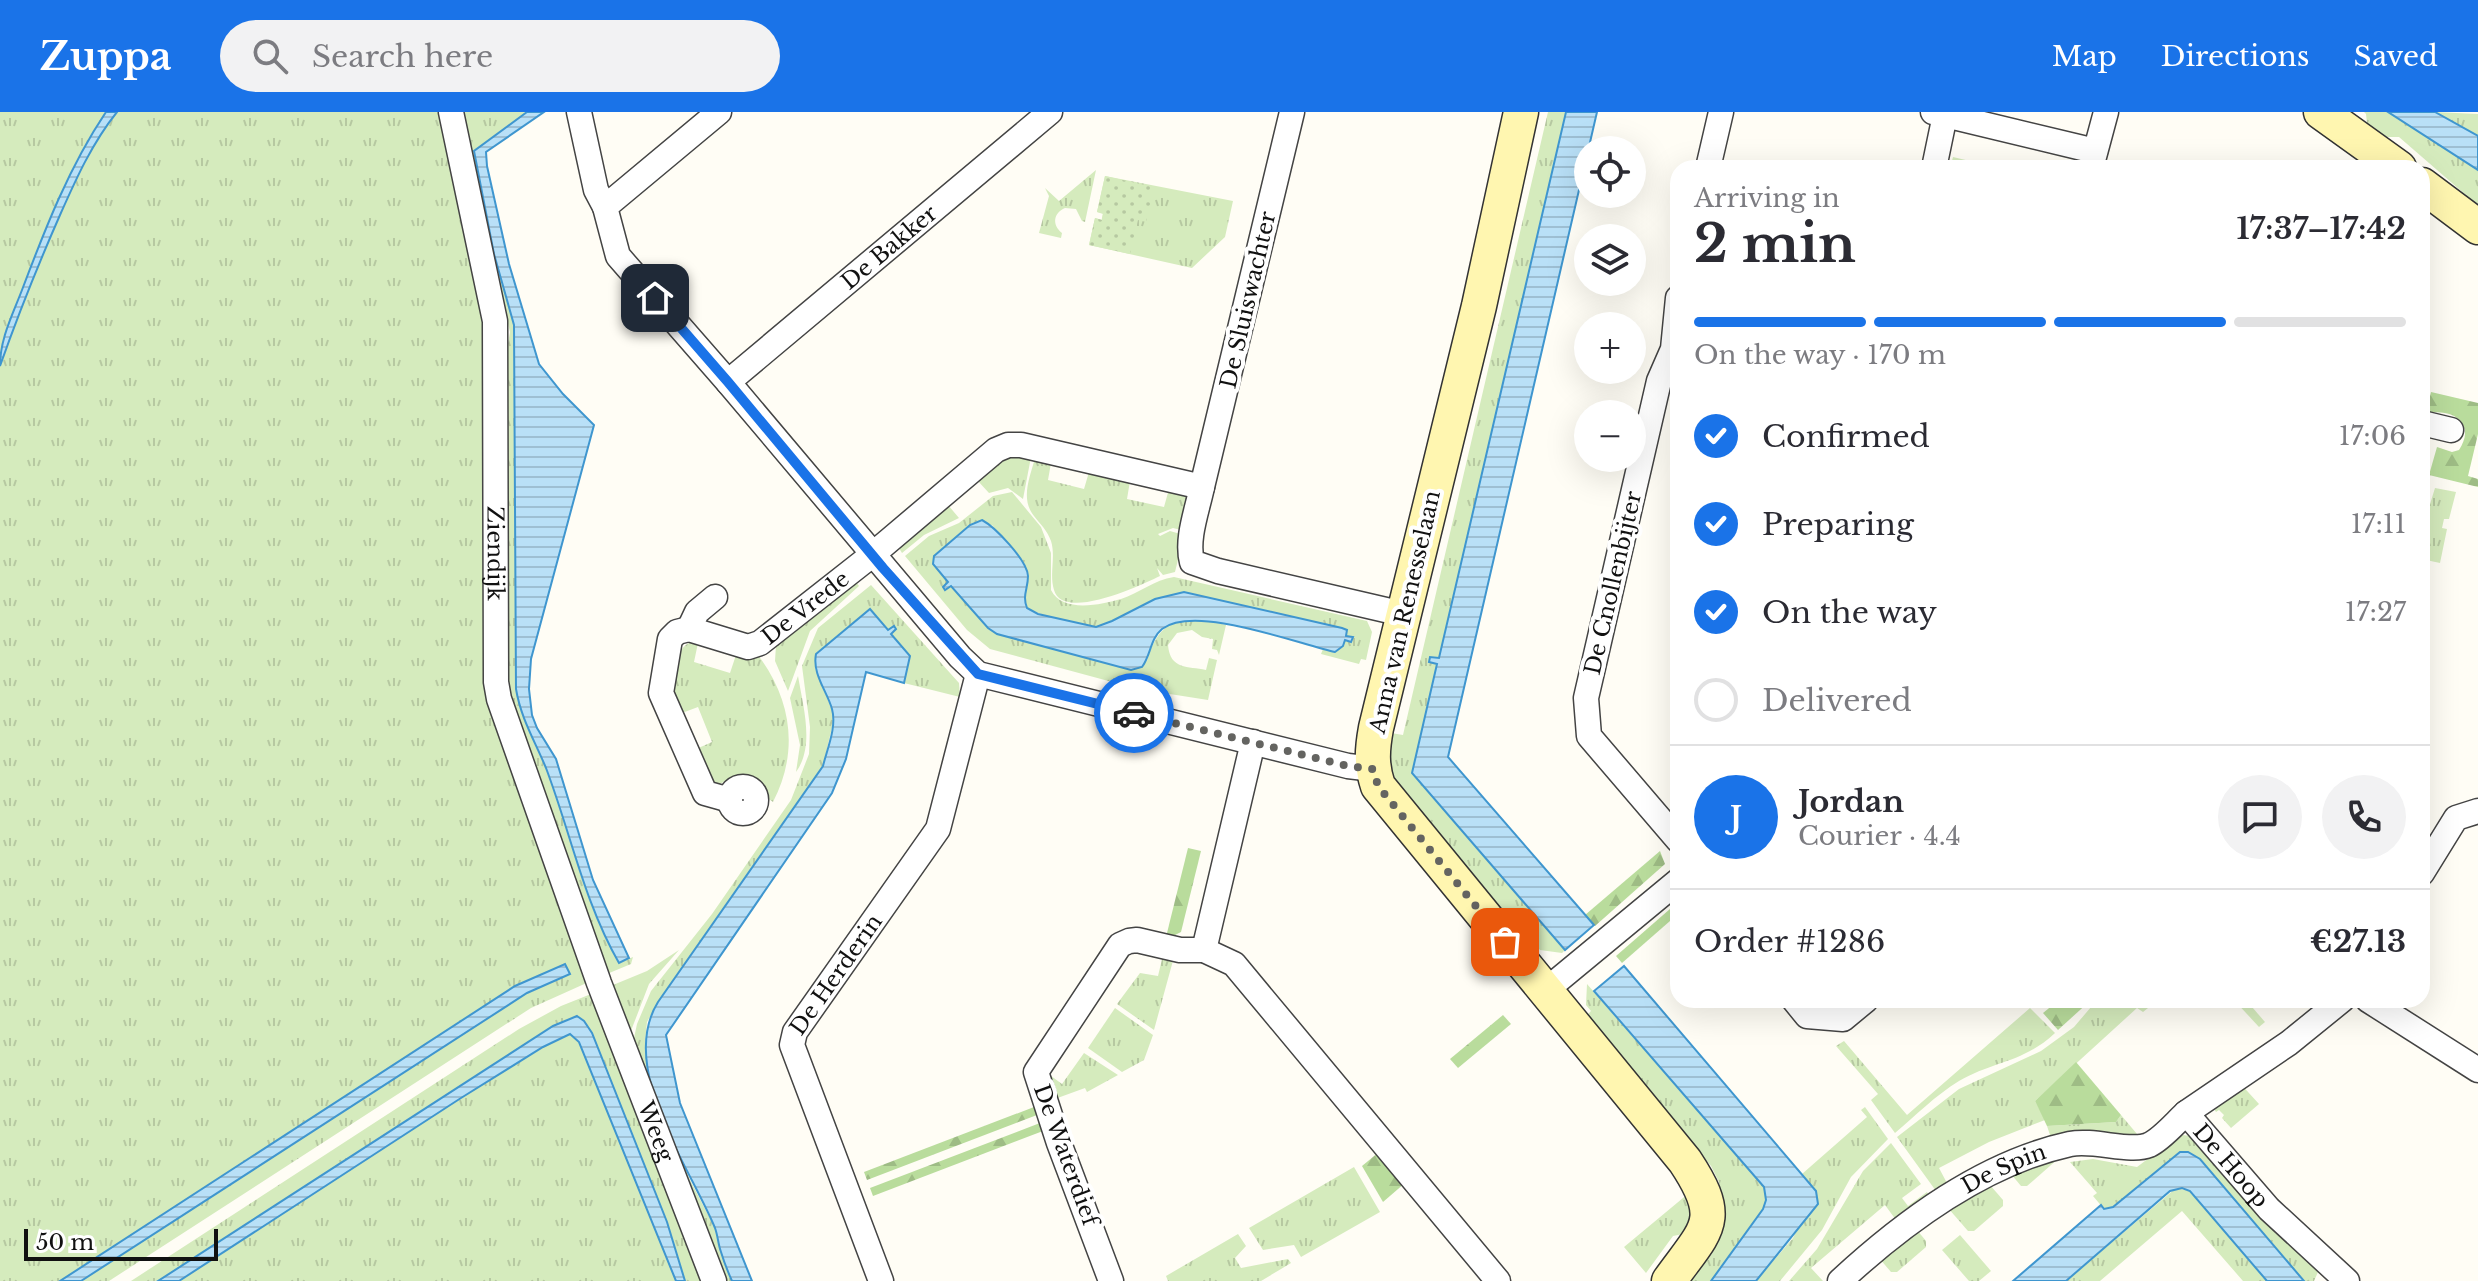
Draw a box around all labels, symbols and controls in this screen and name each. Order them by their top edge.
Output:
search box [220,20,780,92]
text: Zuppa [40,33,172,80]
icon: search [248,34,292,78]
text: Search here [312,38,493,75]
text: Map [2052,39,2117,74]
text: Directions [2161,39,2310,74]
text: Saved [2354,39,2438,74]
map controls [1574,136,1646,472]
button: locate [1574,136,1646,208]
text: Arriving in [1694,182,1840,214]
street label: De Bakker [835,199,943,295]
street label: De Sluiswachter [1215,208,1282,391]
text: 17:37–17:42 [2237,210,2406,247]
text: 2 min [1694,212,1856,276]
button: layers [1574,224,1646,296]
pin [621,264,689,332]
icon: home [633,276,677,320]
button: + [1574,312,1646,384]
text: On the way · 170 m [1694,339,1946,371]
button: − [1574,400,1646,472]
icon: check [1694,414,1738,458]
text: Confirmed [1762,418,1930,455]
text: 17:06 [2339,420,2406,452]
street label: Anna van Renesselaan [1364,488,1446,737]
street label: De Cnollenbijter [1579,488,1647,677]
icon: check [1694,502,1738,546]
street label: Ziendijk [482,506,509,601]
text: Preparing [1762,506,1914,543]
text: 17:11 [2351,508,2406,540]
street label: De Vrede [756,565,854,650]
icon: check [1694,590,1738,634]
text: On the way [1762,594,1937,631]
text: 17:27 [2345,596,2406,628]
courier [1094,673,1174,753]
text: Delivered [1762,682,1912,719]
icon: car [1112,691,1156,735]
button: chat [2218,775,2302,859]
button: phone [2322,775,2406,859]
text: Jordan [1798,783,1904,820]
text: J [1730,799,1742,836]
text: Courier · 4.4 [1798,820,1961,852]
pin [1471,908,1539,976]
street label: De Herderin [784,909,887,1040]
icon: bag [1483,920,1527,964]
text: Order #1286 [1694,923,1885,960]
text: €27.13 [2310,923,2406,960]
street label: De Waterdief [1028,1080,1105,1232]
street label: Weeg [632,1096,680,1166]
street label: De Hoop [2188,1118,2275,1213]
street label: De Spin [1956,1138,2049,1199]
scale bar [24,1225,218,1261]
text: 50 m [36,1229,94,1256]

